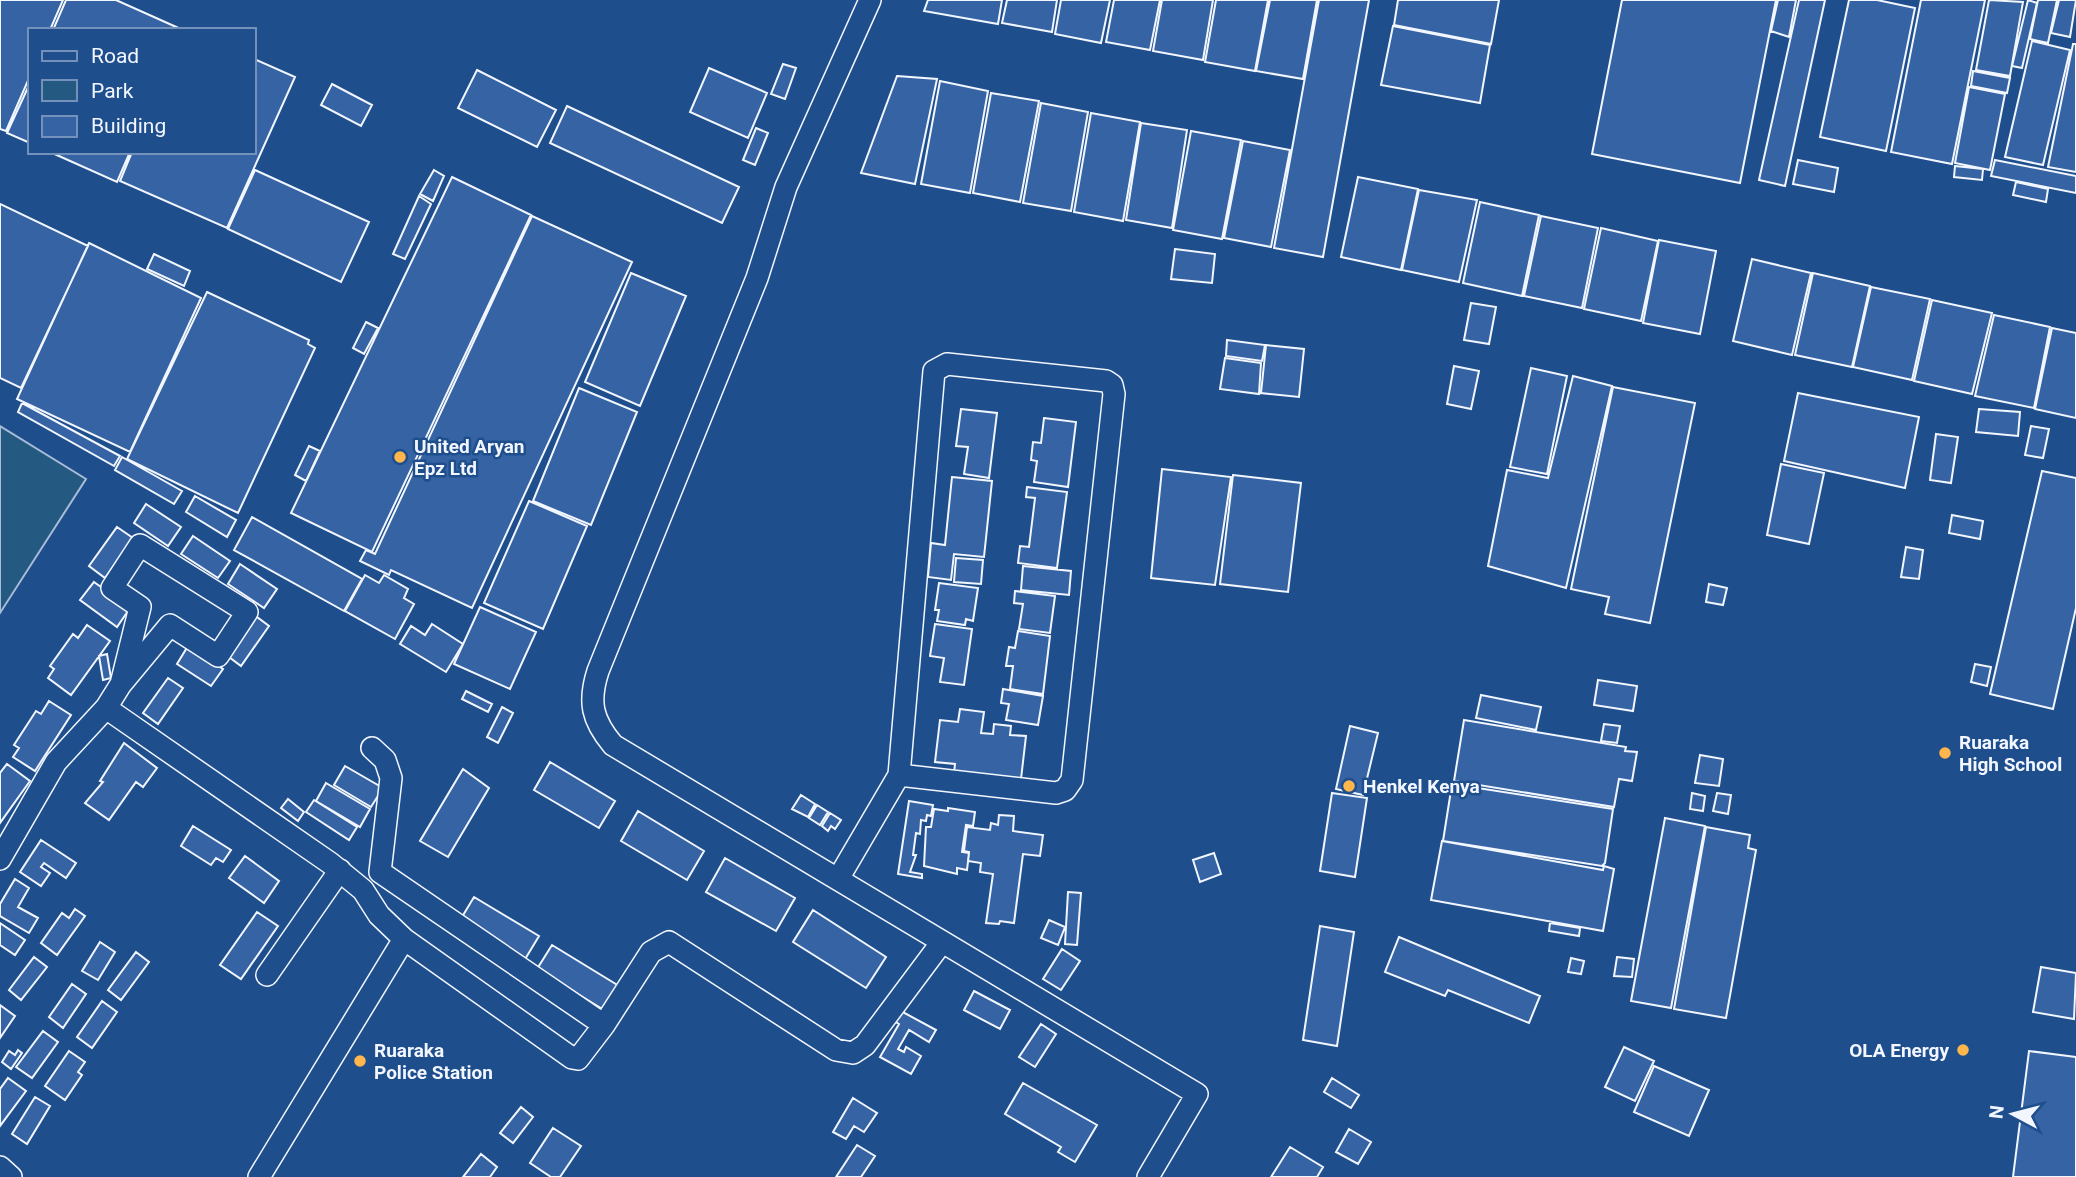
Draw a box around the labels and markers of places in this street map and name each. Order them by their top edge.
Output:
place label: United Aryan Epz Ltd [414,435,524,480]
marker: United Aryan Epz Ltd [392,449,408,465]
place label: Ruaraka High School [1959,731,2062,776]
marker: Ruaraka High School [1937,745,1953,761]
place label: Henkel Kenya [1363,775,1480,798]
marker: Henkel Kenya [1341,778,1357,794]
place label: Ruaraka Police Station [374,1039,493,1084]
place label: OLA Energy [1849,1039,1949,1062]
marker: OLA Energy [1955,1042,1971,1058]
marker: Ruaraka Police Station [352,1053,368,1069]

